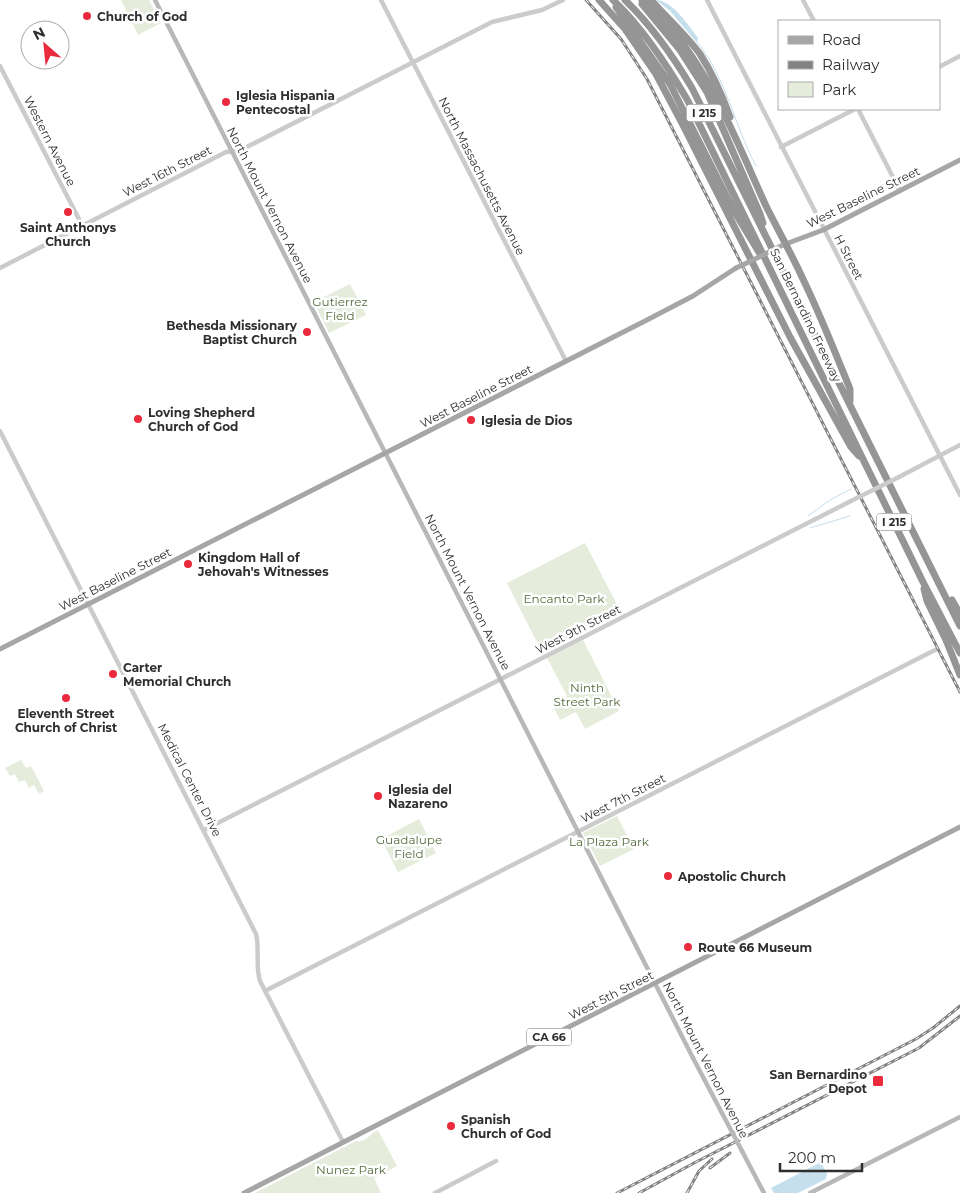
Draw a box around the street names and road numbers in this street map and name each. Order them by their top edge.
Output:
street label: Western Avenue [21,94,79,188]
street label: North Massachusetts Avenue [435,94,529,258]
road number: I 215 [686,105,722,122]
street label: North Mount Vernon Avenue [224,124,316,286]
street label: West 16th Street [120,142,214,200]
street label: West Baseline Street [804,163,922,231]
street label: H Street [831,232,867,282]
street label: San Bernardino Freeway [767,246,845,385]
street label: West Baseline Street [417,361,535,431]
street label: North Mount Vernon Avenue [422,511,514,673]
road number: I 215 [876,514,912,530]
street label: West Baseline Street [56,544,174,614]
street label: West 9th Street [533,601,623,657]
street label: Medical Center Drive [155,721,225,839]
street label: West 7th Street [578,770,668,826]
street label: West 5th Street [566,967,656,1023]
street label: North Mount Vernon Avenue [660,979,752,1141]
road number: CA 66 [526,1028,572,1046]

